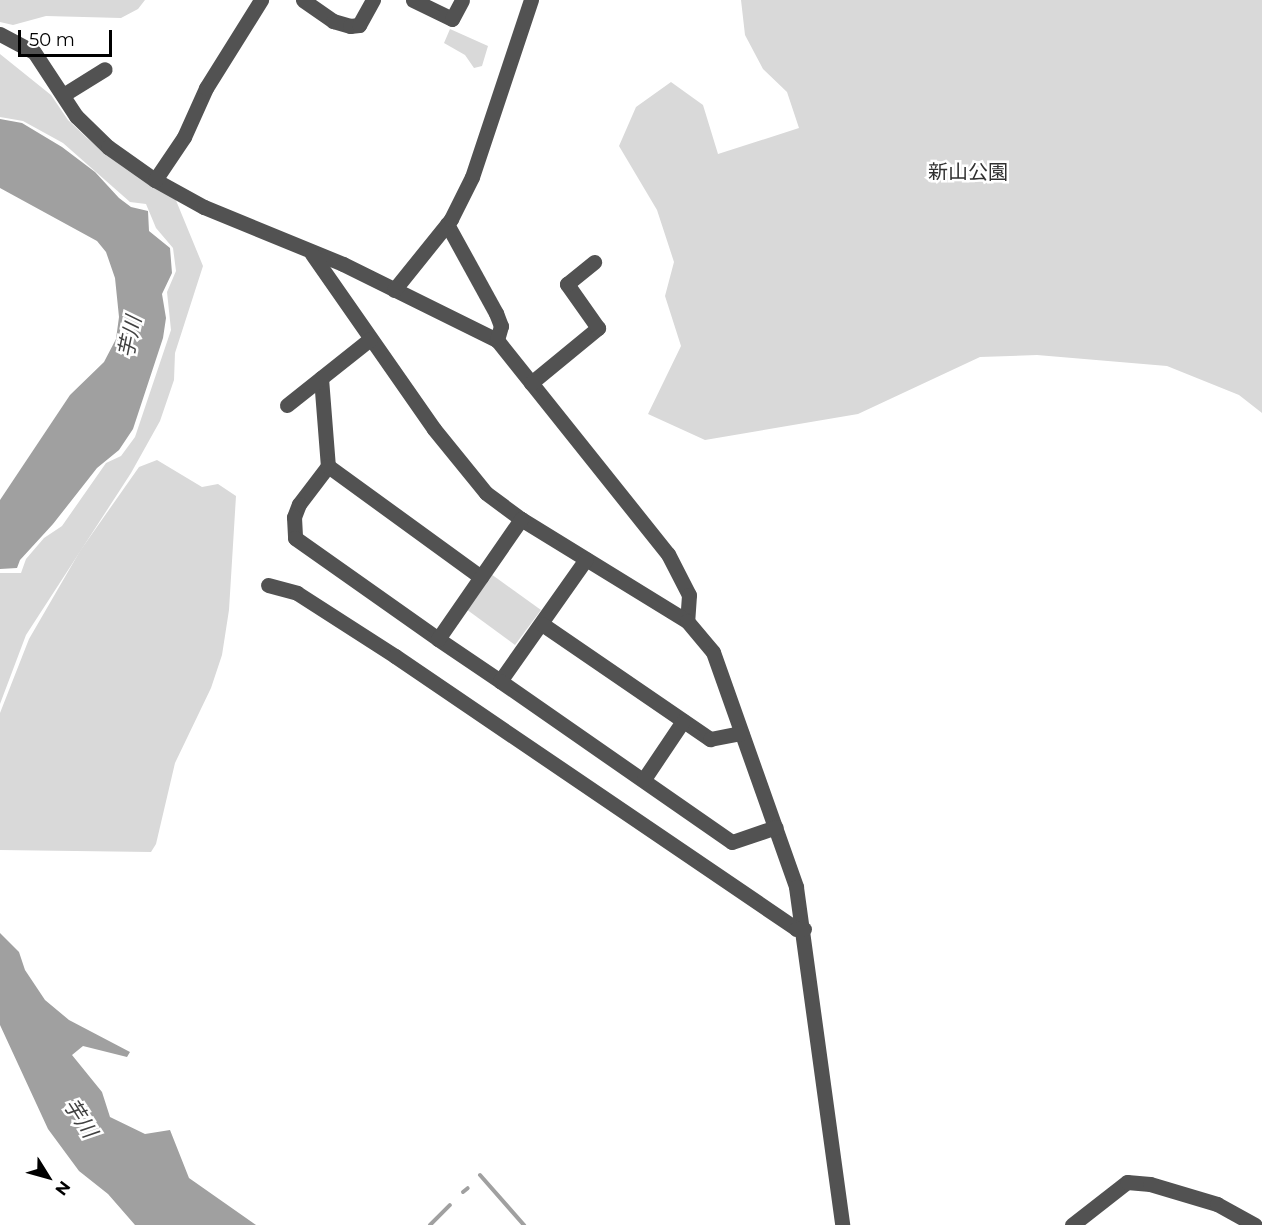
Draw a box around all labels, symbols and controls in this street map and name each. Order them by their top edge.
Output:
scale bar [21,18,116,56]
text: 50 m [29,29,75,51]
park label: 新山公園 [928,160,1008,184]
water label: 芋川 [113,314,147,360]
water label: 芋川 [58,1094,102,1142]
north arrow [18,1147,78,1207]
text: N [51,1177,74,1199]

